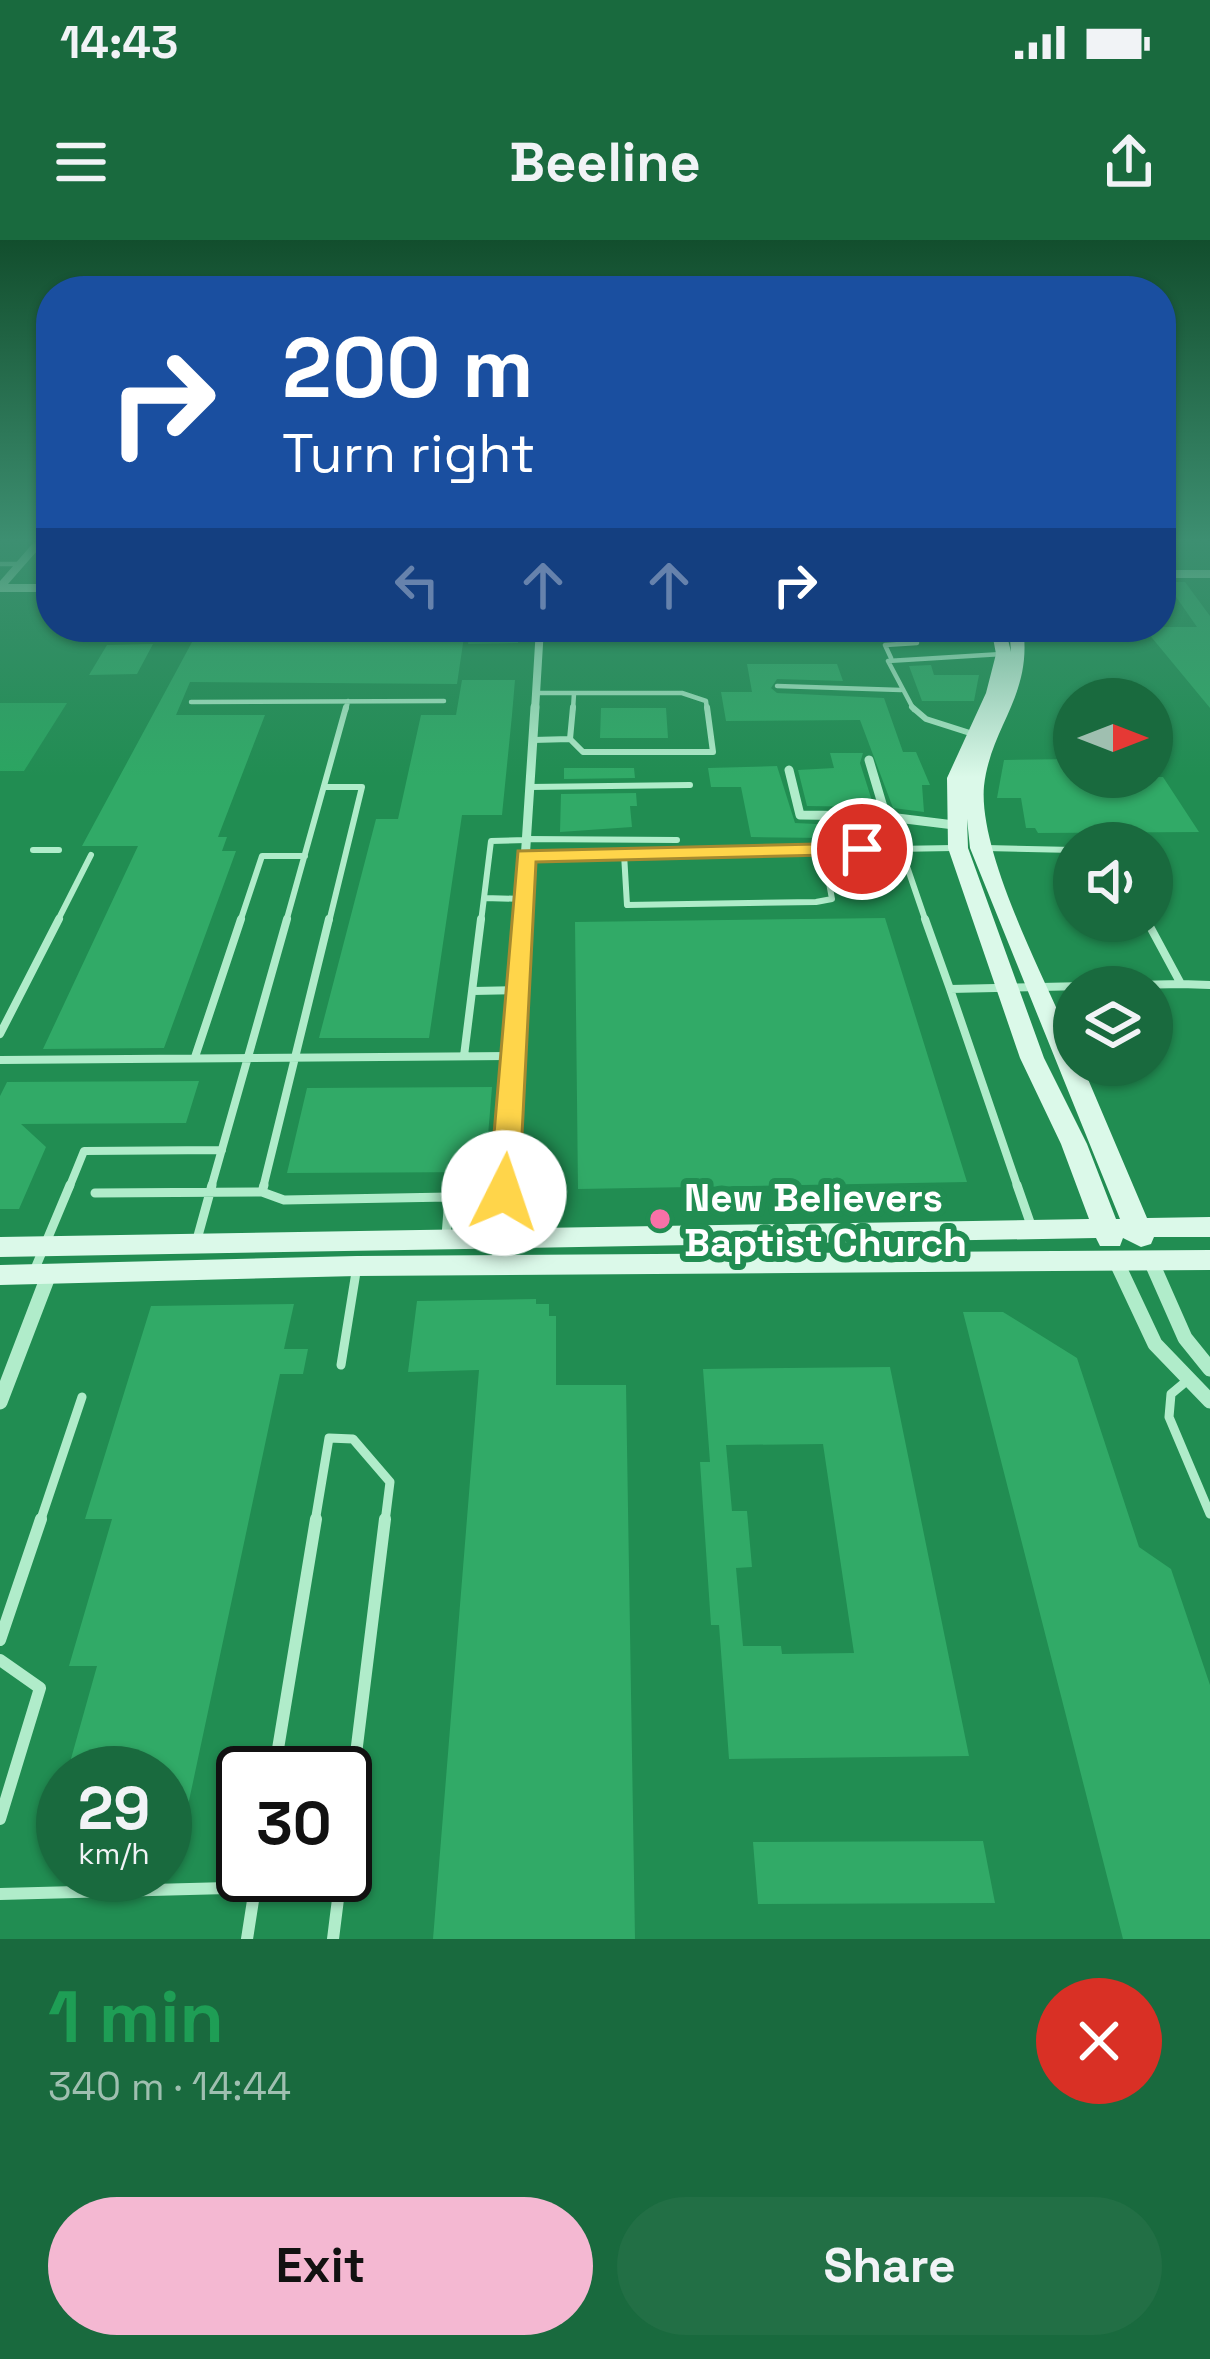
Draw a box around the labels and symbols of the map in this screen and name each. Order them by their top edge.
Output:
north arrow [1053,678,1173,798]
pin [811,798,913,900]
position arrow [441,1130,567,1256]
place label: New Believers Baptist Church [684,1173,967,1267]
marker: New Believers Baptist Church [647,1206,673,1232]
speed limit sign: 30 [216,1746,372,1902]

